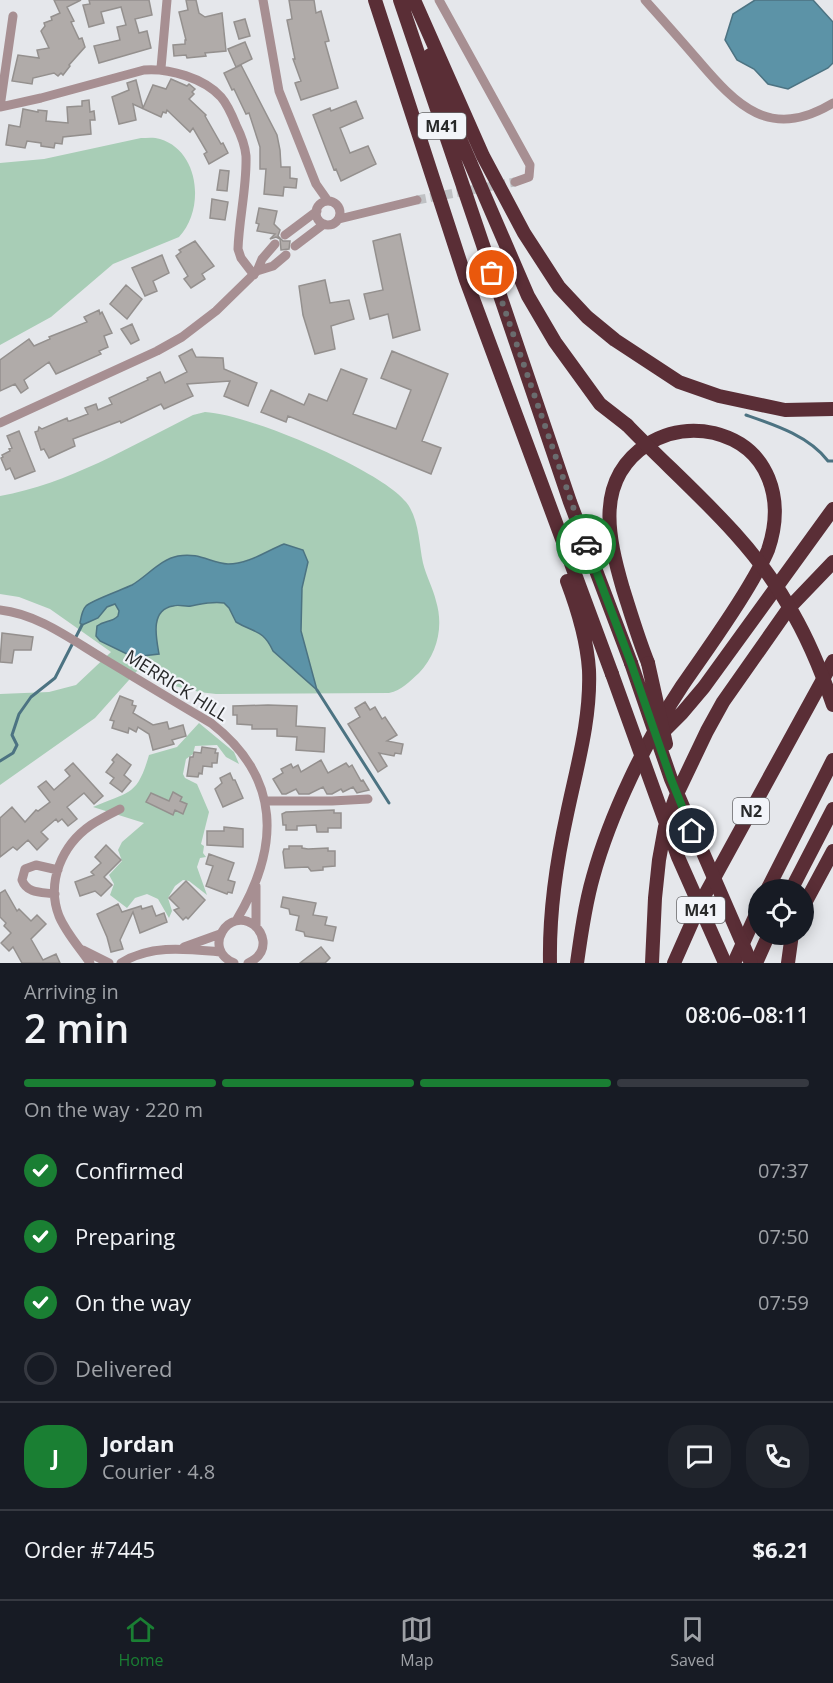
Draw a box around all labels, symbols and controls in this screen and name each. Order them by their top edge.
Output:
road number: M41 [418,113,466,139]
pin [466,247,517,298]
icon: bag [475,256,508,289]
courier [556,514,616,574]
icon: car [570,528,603,561]
street label: MERRICK HILL [121,644,233,726]
road number: N2 [733,798,769,824]
pin [666,805,717,856]
icon: home [675,814,708,847]
map controls [748,879,814,945]
button: locate [748,879,814,945]
road number: M41 [677,897,725,923]
text: Arriving in [24,978,119,1005]
text: 08:06–08:11 [685,999,809,1029]
text: 2 min [24,1001,129,1054]
text: On the way · 220 m [24,1096,203,1123]
icon: check [24,1154,57,1187]
text: Confirmed [75,1155,184,1185]
text: 07:37 [758,1157,809,1184]
icon: check [24,1220,57,1253]
text: Preparing [75,1221,175,1251]
text: 07:50 [758,1223,809,1250]
icon: check [24,1286,57,1319]
text: On the way [75,1287,191,1317]
text: 07:59 [758,1289,809,1316]
text: Delivered [75,1353,173,1383]
button: chat [668,1425,731,1488]
button: phone [746,1425,809,1488]
text: Jordan [102,1428,175,1458]
text: J [52,1441,59,1471]
text: Courier · 4.8 [102,1458,215,1485]
text: Order #7445 [24,1534,155,1564]
text: $6.21 [752,1534,809,1564]
tab: Home [118,1613,164,1671]
tab: Map [400,1613,433,1671]
tab: Saved [670,1613,715,1671]

